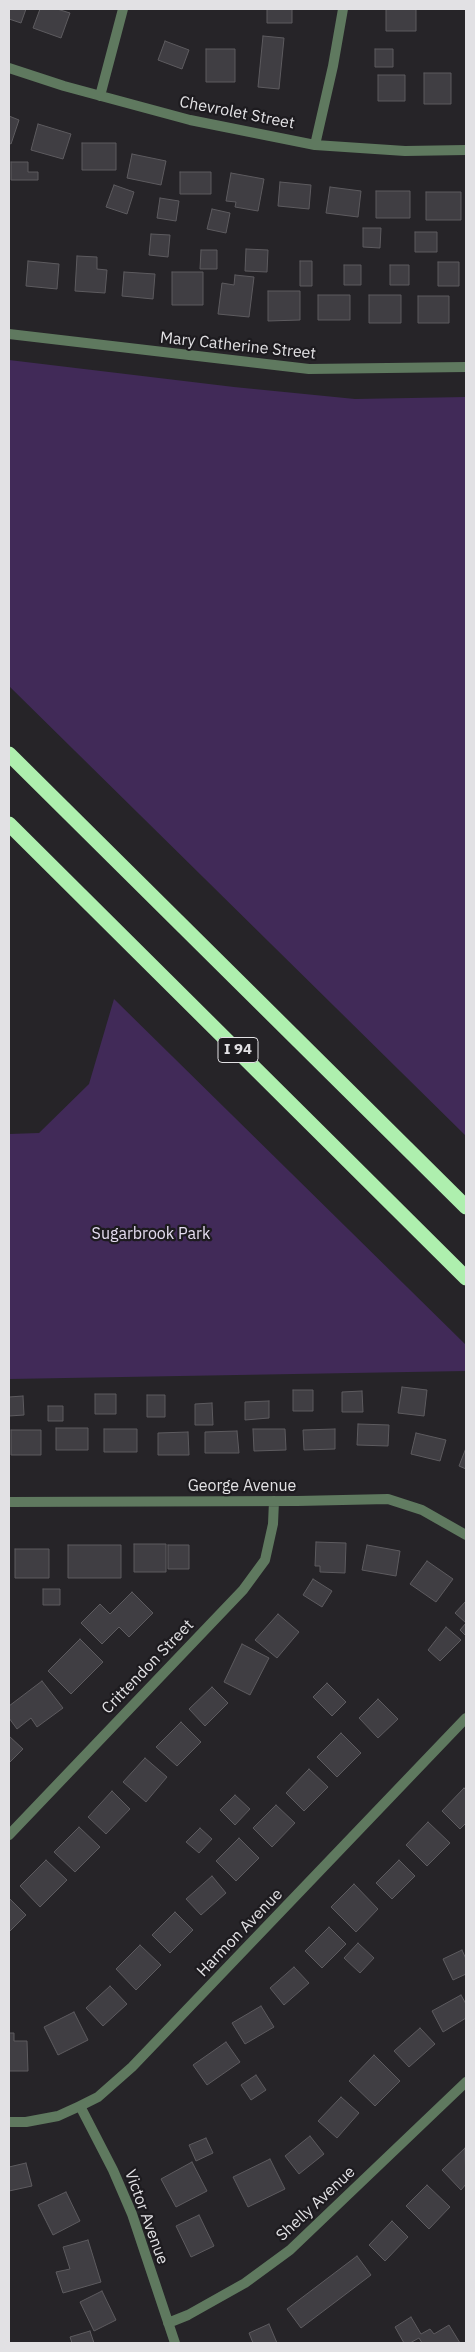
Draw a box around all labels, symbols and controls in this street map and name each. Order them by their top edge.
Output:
street label: Chevrolet Street [178,92,296,134]
street label: Mary Catherine Street [159,328,317,364]
road number: I 94 [218,1038,258,1062]
park label: Sugarbrook Park [92,1224,210,1244]
street label: George Avenue [188,1476,296,1496]
street label: Crittendon Street [98,1616,198,1718]
street label: Harmon Avenue [193,1885,287,1981]
street label: Shelly Avenue [273,2163,359,2245]
street label: Victor Avenue [120,2167,172,2267]

